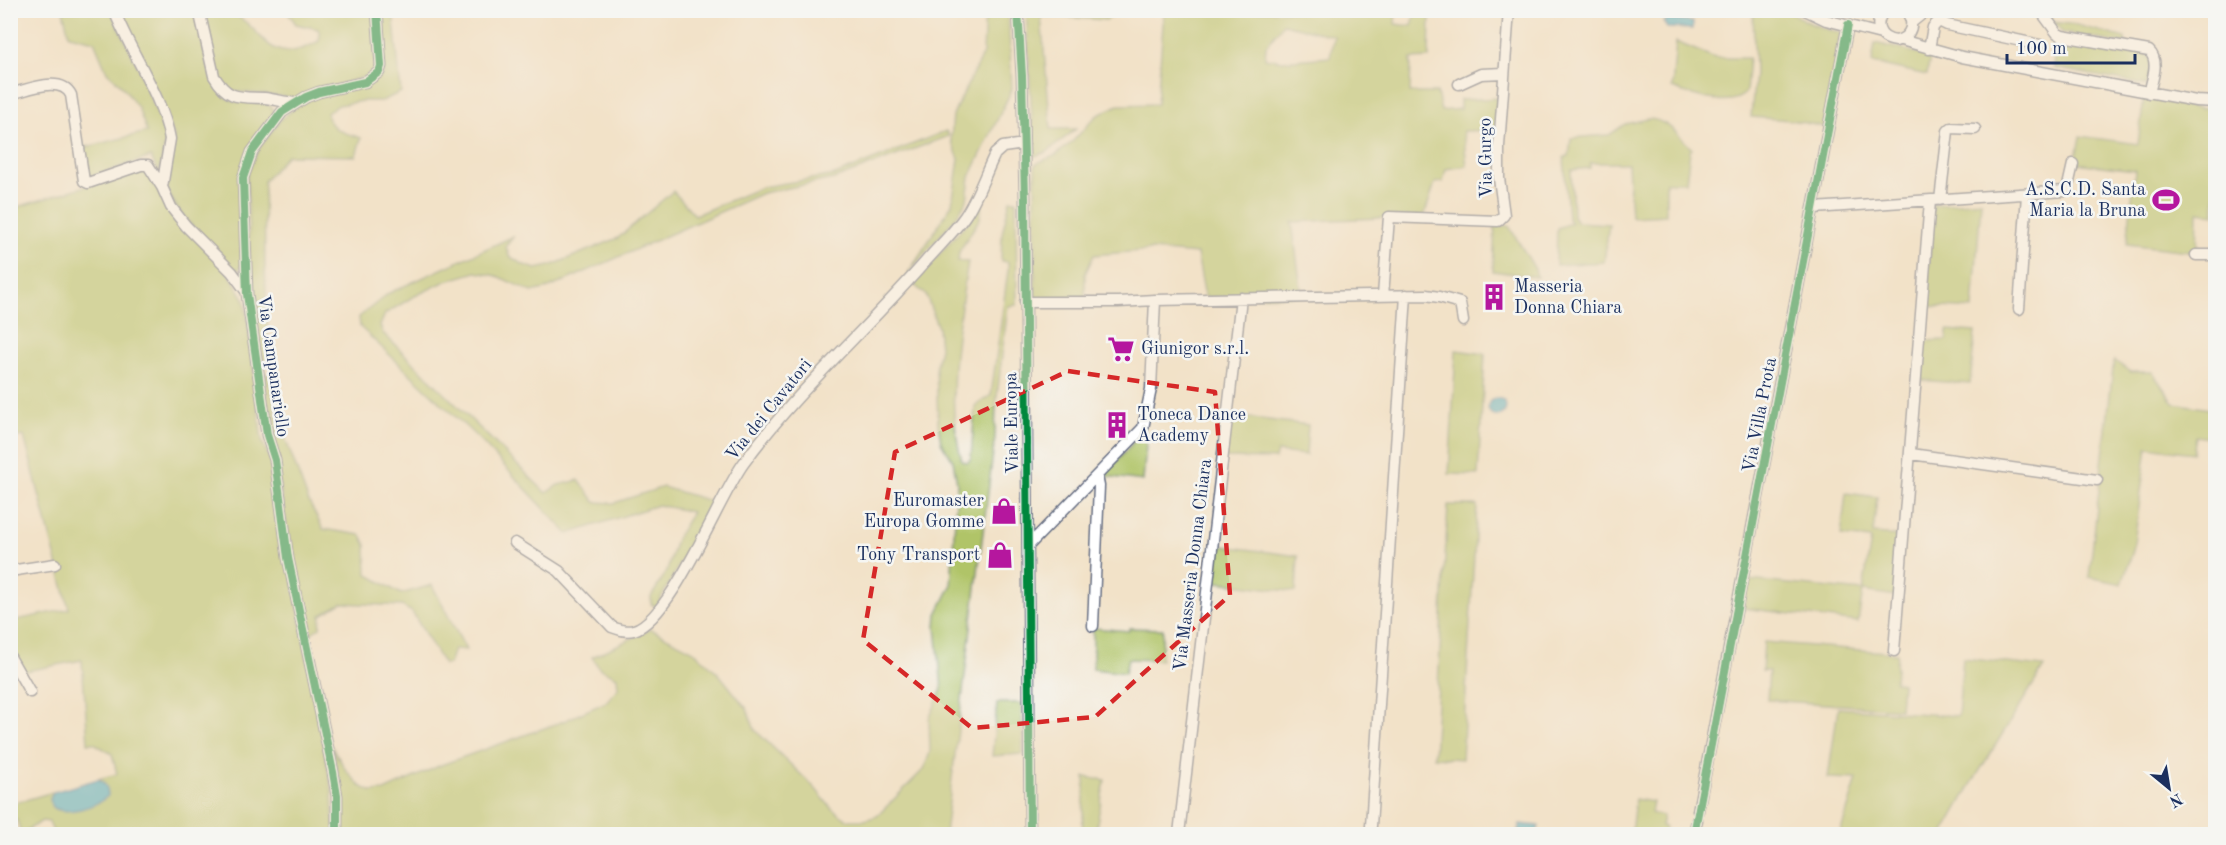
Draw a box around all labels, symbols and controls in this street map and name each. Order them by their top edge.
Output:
scale bar [2007,27,2134,65]
text: 100 m [2016,40,2067,58]
street label: Via Gurgo [1476,118,1496,198]
place label: A.S.C.D. Santa Maria la Bruna [2025,181,2146,220]
sports icon: A.S.C.D. Santa Maria la Bruna [2151,185,2181,215]
place label: Masseria Donna Chiara [1514,278,1622,317]
building icon: Masseria Donna Chiara [1479,282,1509,312]
street label: Via Campanariello [254,294,292,438]
supermarket icon: Giunigor s.r.l. [1106,334,1136,364]
place label: Giunigor s.r.l. [1141,340,1249,358]
street label: Via dei Cavatori [723,356,815,464]
street label: Via Villa Prota [1740,356,1780,474]
street label: Viale Europa [1002,372,1022,474]
place label: Toneca Dance Academy [1137,406,1246,445]
building icon: Toneca Dance Academy [1102,410,1132,440]
street label: Via Masseria Donna Chiara [1171,458,1215,672]
place label: Euromaster Europa Gomme [864,492,985,531]
shop icon: Euromaster Europa Gomme [989,496,1019,526]
shop icon: Tony Transport [985,540,1015,570]
place label: Tony Transport [857,546,980,564]
north arrow [2139,758,2199,818]
text: N [2166,789,2185,810]

